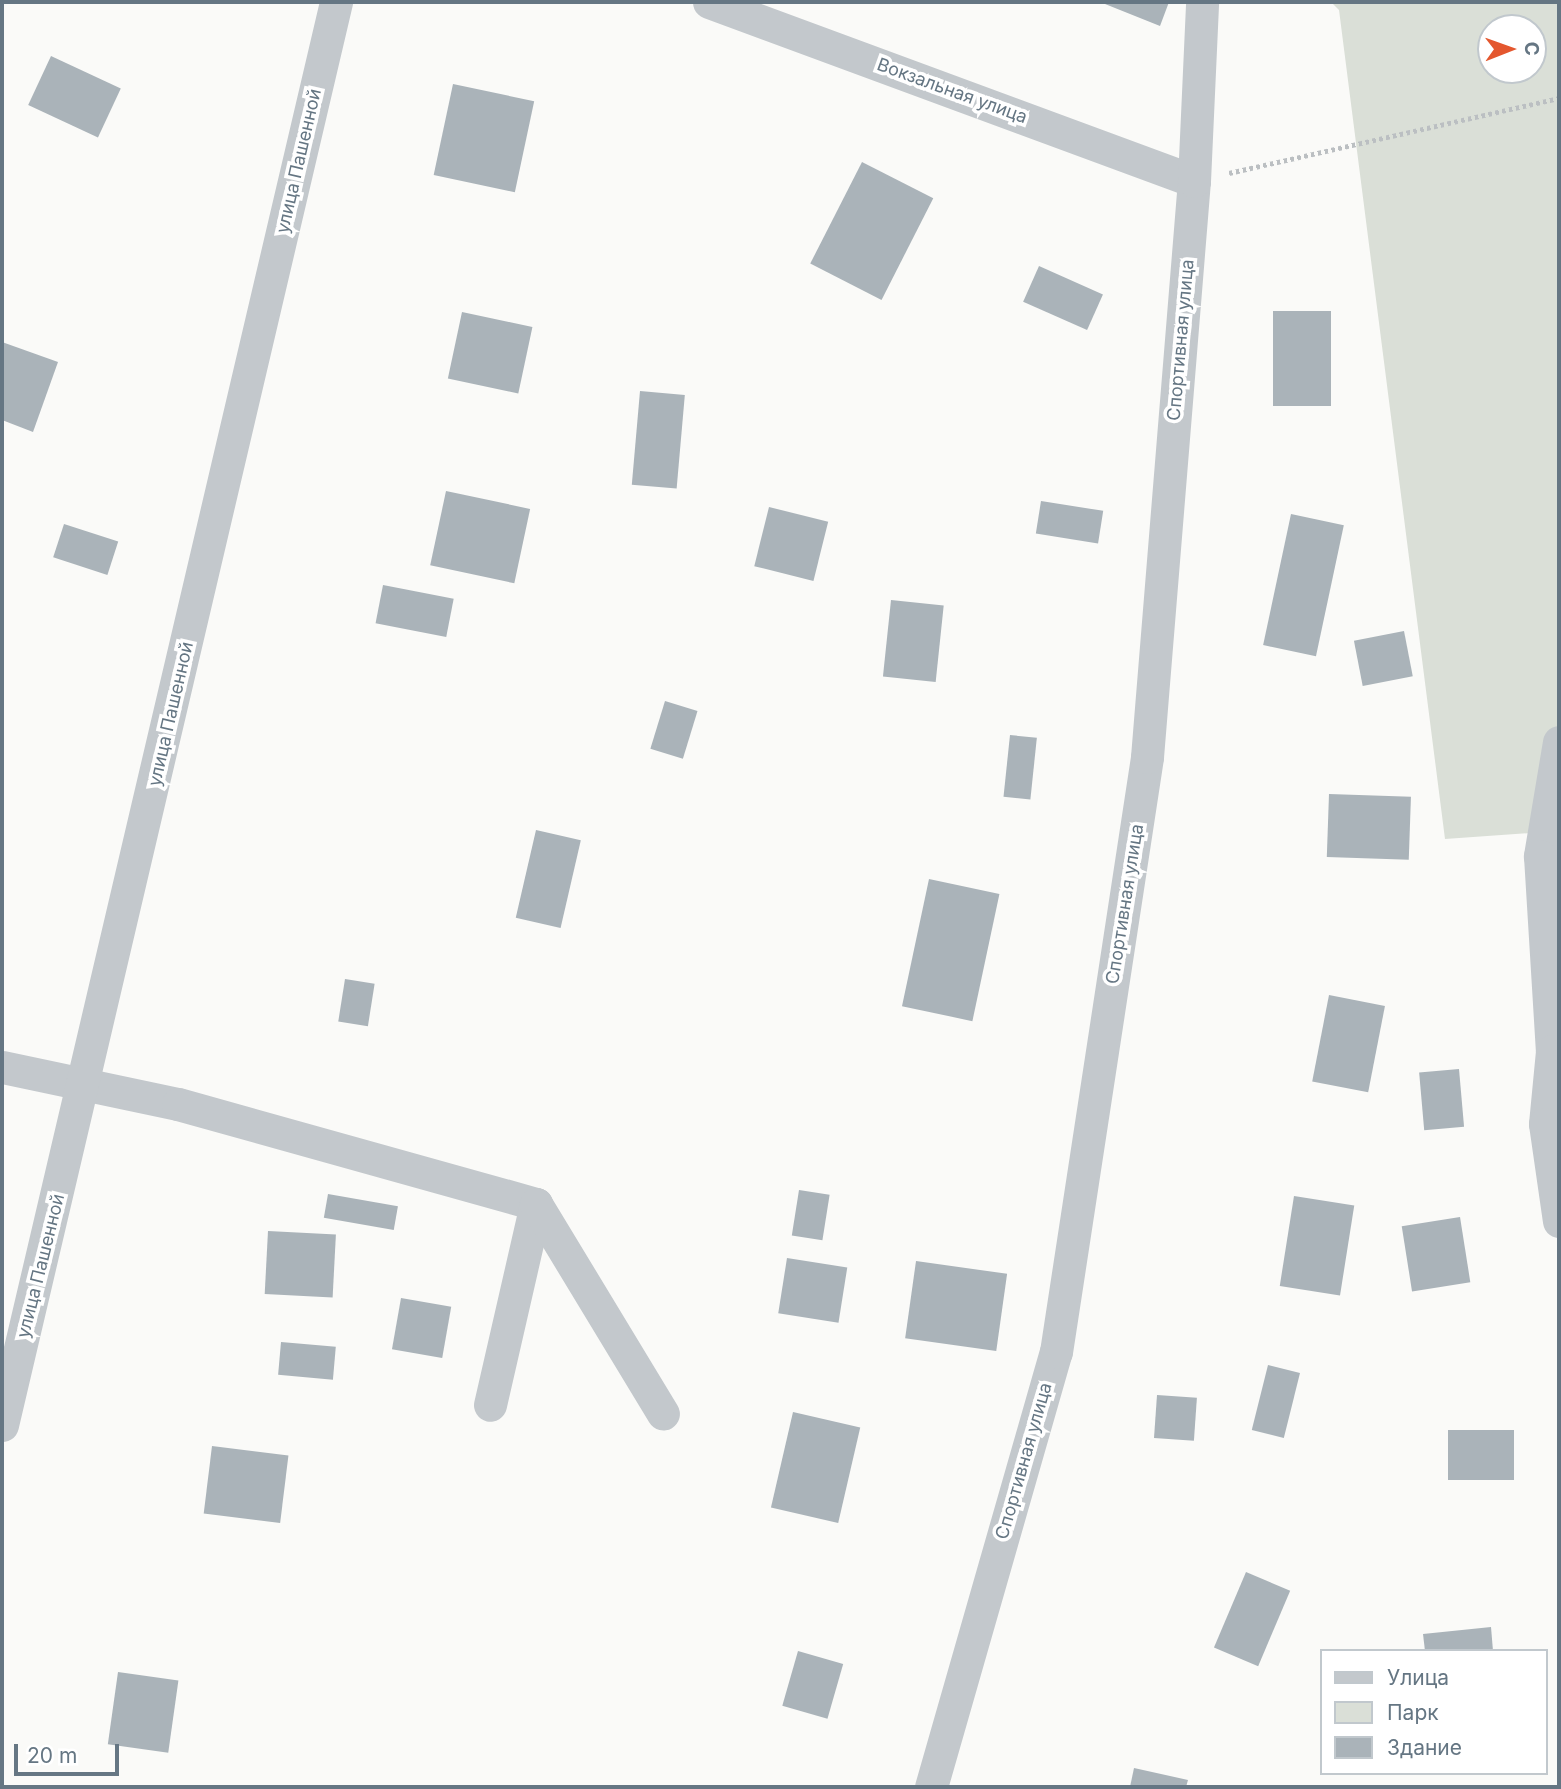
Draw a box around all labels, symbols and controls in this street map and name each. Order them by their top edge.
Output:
north arrow [1477,14,1547,84]
text: С [1520,41,1543,56]
street label: Вокзальная улица [874,54,1030,128]
street label: улица Пашенной [272,87,326,235]
street label: Спортивная улица [1163,258,1199,422]
street label: улица Пашенной [144,640,198,788]
street label: Спортивная улица [1102,822,1148,986]
street label: улица Пашенной [13,1192,69,1340]
street label: Спортивная улица [991,1380,1057,1542]
legend [1320,1649,1547,1775]
text: Улица [1387,1665,1449,1690]
text: Парк [1387,1700,1439,1725]
scale bar [18,1730,122,1774]
text: Здание [1387,1735,1462,1760]
text: 20 m [27,1743,77,1768]

